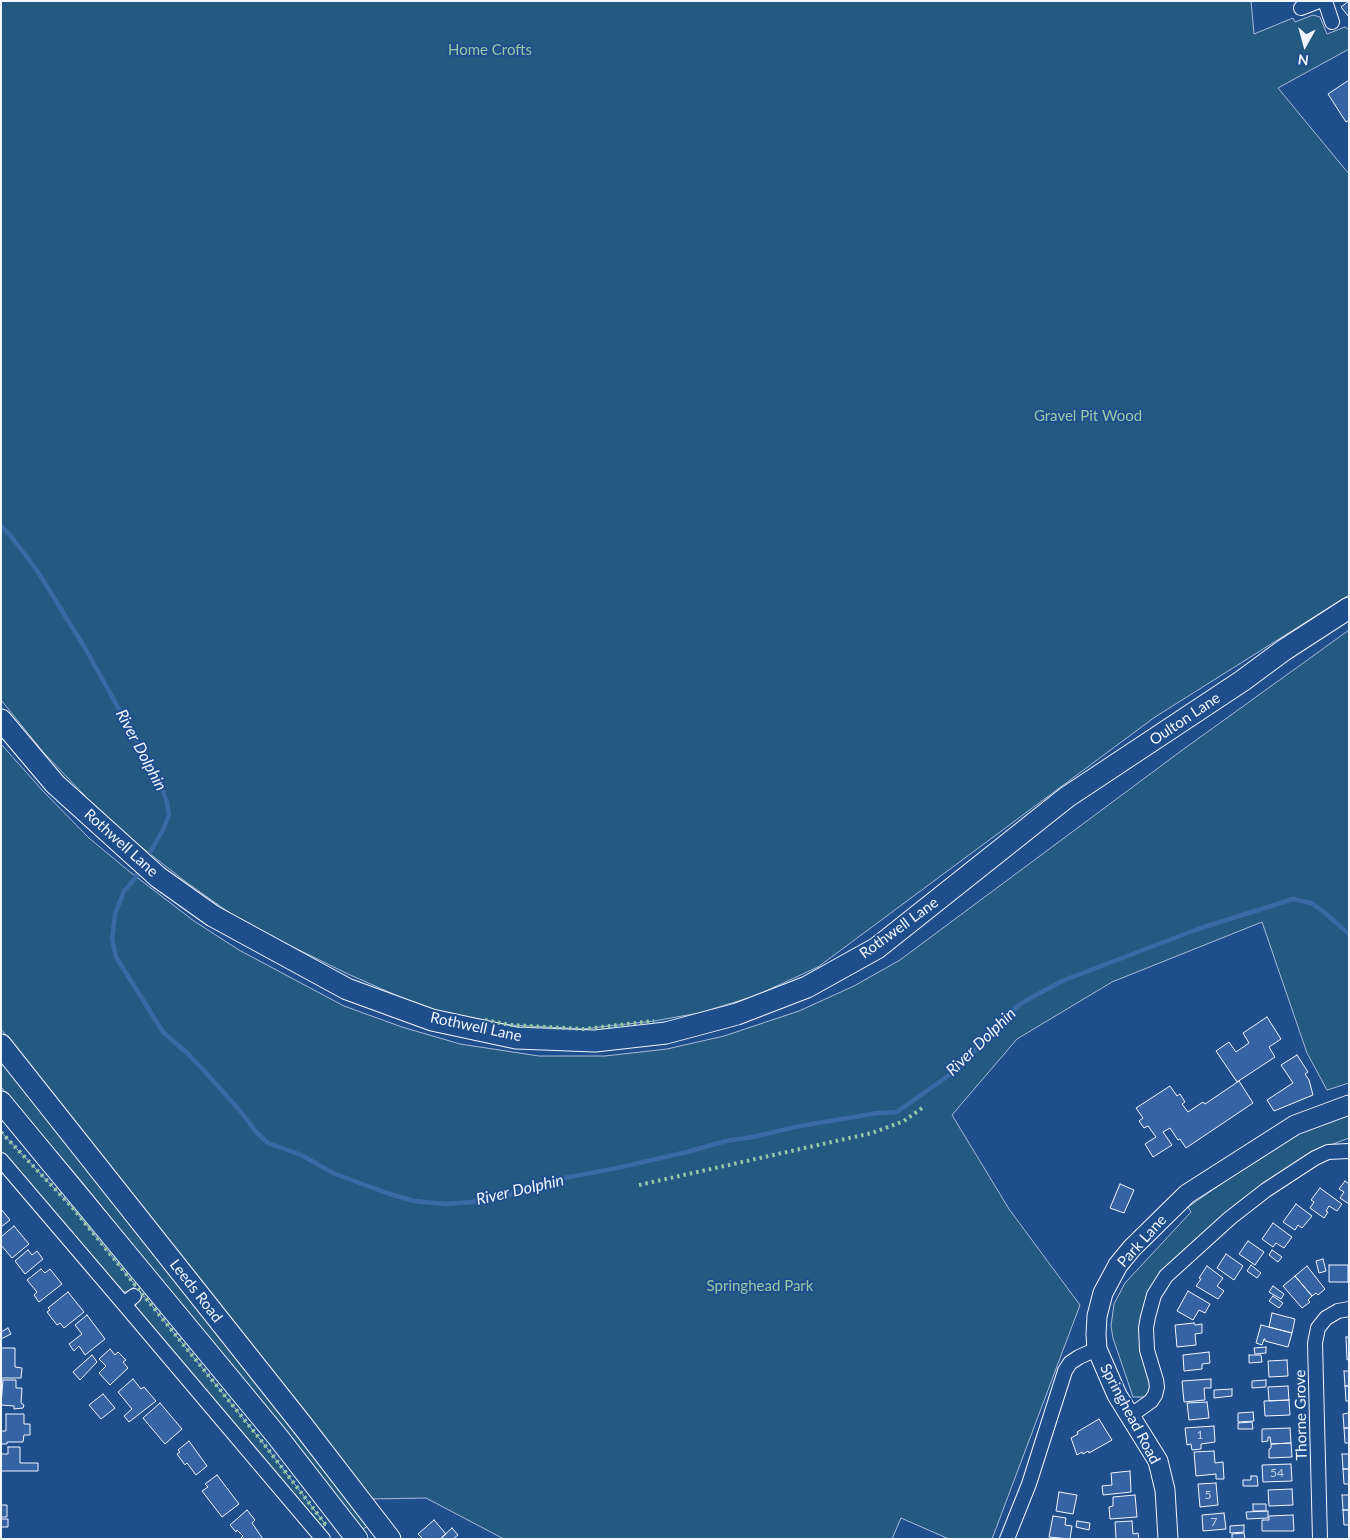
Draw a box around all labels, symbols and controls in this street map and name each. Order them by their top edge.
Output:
north arrow [1280,20,1330,70]
park label: Home Crofts [448,41,532,59]
text: N [1297,51,1310,69]
park label: Gravel Pit Wood [1034,407,1142,425]
street label: Oulton Lane [1146,689,1224,749]
water label: River Dolphin [112,706,170,794]
street label: Rothwell Lane [80,805,162,881]
street label: Rothwell Lane [856,893,942,963]
water label: River Dolphin [942,1004,1020,1080]
street label: Rothwell Lane [429,1009,523,1045]
water label: River Dolphin [474,1171,566,1209]
street label: Park Lane [1114,1211,1170,1271]
street label: Leeds Road [166,1256,226,1326]
park label: Springhead Park [707,1277,813,1295]
street label: Springhead Road [1096,1361,1164,1467]
street label: Thorne Grove [1291,1369,1311,1461]
house number: 1 [1197,1428,1203,1442]
house number: 54 [1270,1466,1284,1480]
house number: 5 [1205,1488,1211,1502]
house number: 7 [1211,1515,1217,1529]

